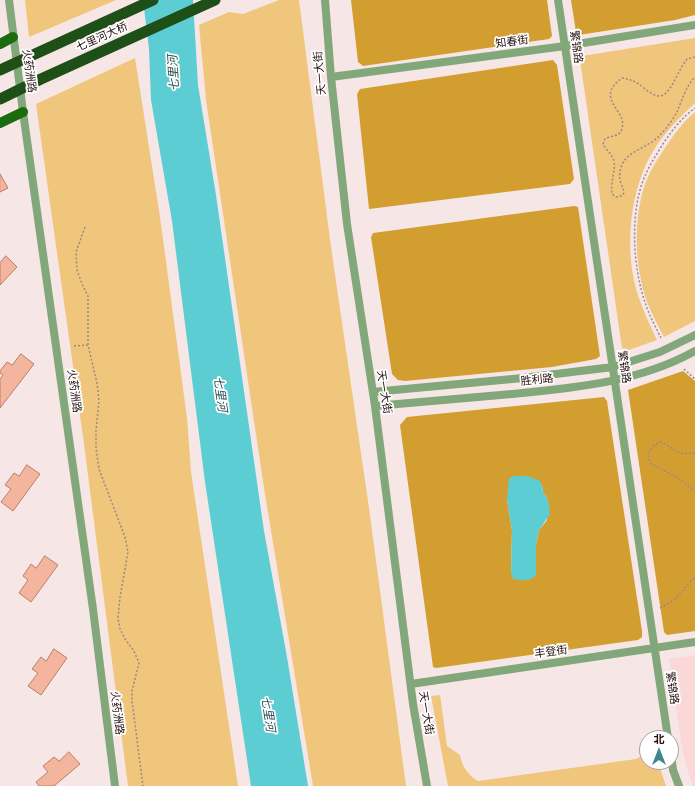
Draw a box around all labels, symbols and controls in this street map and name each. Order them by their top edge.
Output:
street label: 七里河大桥 [74,20,130,54]
street label: 繁锦路 [567,30,585,64]
street label: 知春街 [495,33,529,51]
street label: 火药洲路 [19,48,39,94]
street label: 天一大街 [312,51,328,95]
water label: 七里河 [166,55,182,91]
street label: 繁锦路 [615,350,633,384]
street label: 火药洲路 [64,368,84,414]
street label: 天一大街 [374,369,394,415]
street label: 胜利路 [520,372,554,388]
water label: 七里河 [210,375,230,413]
street label: 丰登街 [534,643,568,661]
street label: 繁锦路 [663,671,681,705]
street label: 火药洲路 [108,690,126,736]
street label: 天一大街 [416,690,436,736]
water label: 七里河 [258,695,278,733]
north arrow [639,730,679,770]
text: 北 [654,732,665,746]

